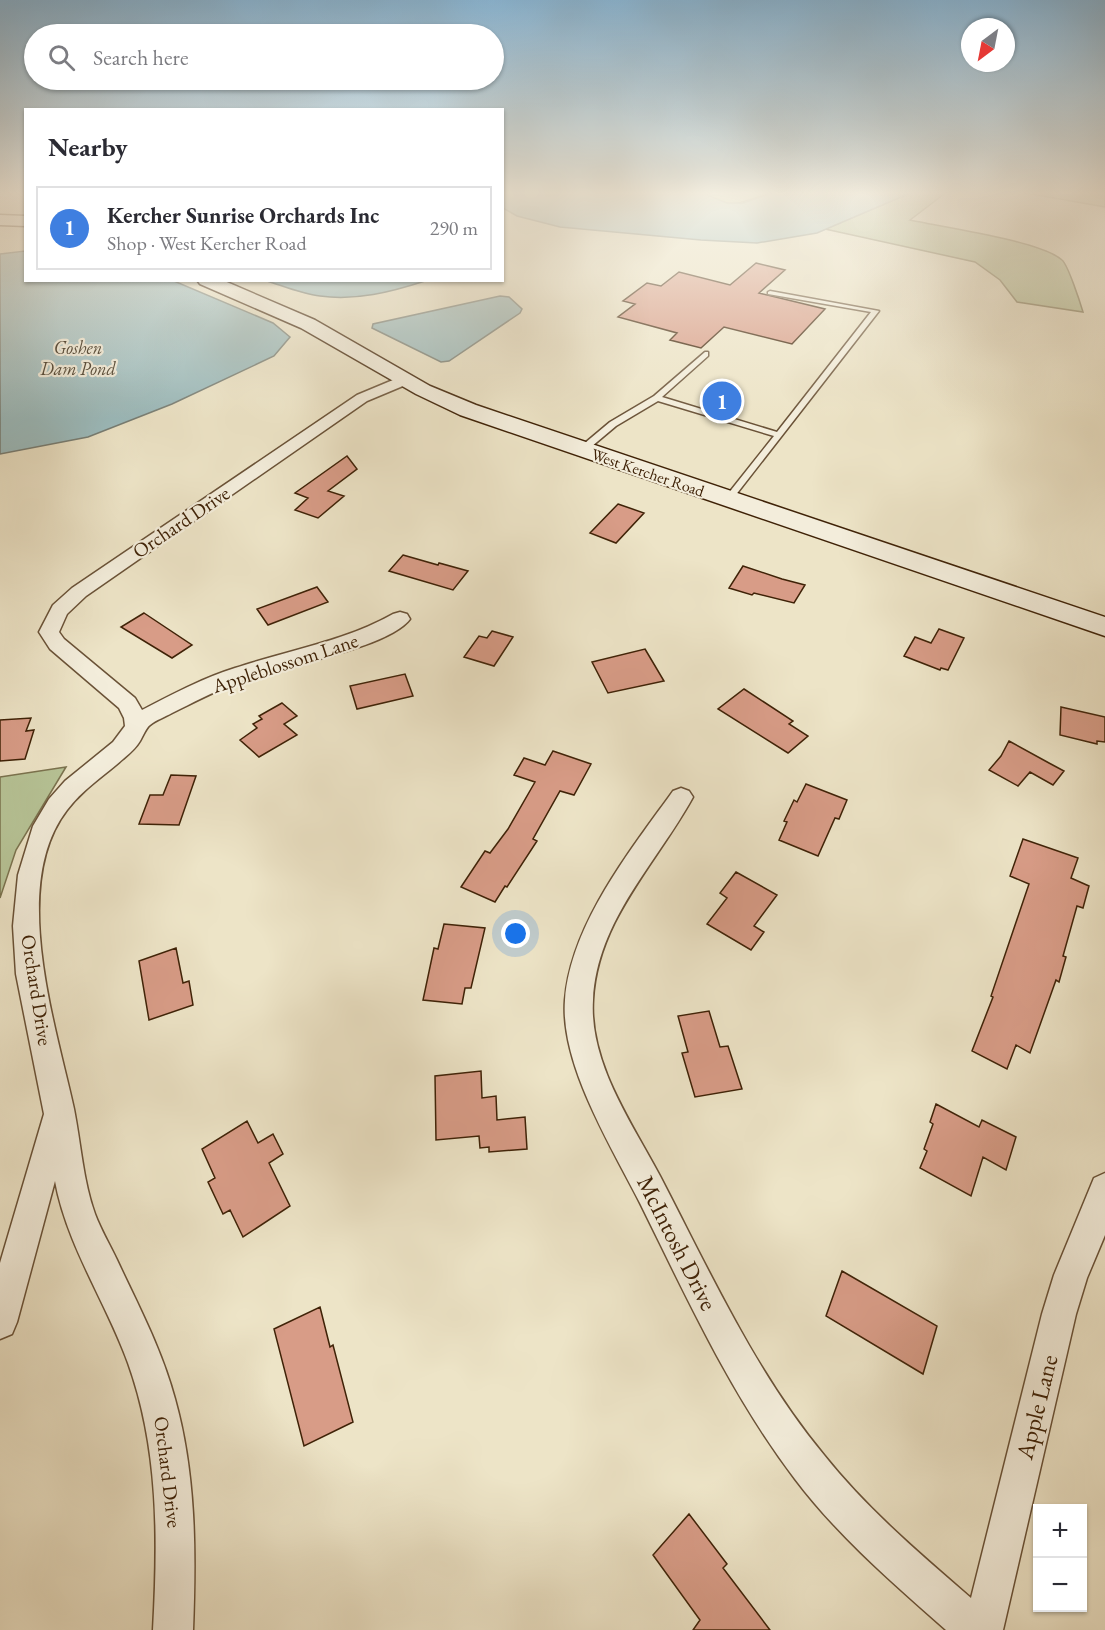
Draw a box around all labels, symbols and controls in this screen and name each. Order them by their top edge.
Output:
north arrow [961,18,1015,72]
search box [24,24,504,90]
icon: search [45,41,78,74]
text: Search here [93,43,188,72]
text: Nearby [48,130,128,164]
text: Kercher Sunrise Orchards Inc [107,201,379,230]
text: 1 [64,215,75,241]
text: 290 m [430,215,478,241]
text: Shop · West Kercher Road [107,230,307,256]
water label: Goshen Dam Pond [39,336,117,380]
pin: 1 [702,378,742,424]
street label: West Kercher Road [589,443,708,502]
street label: Orchard Drive [127,480,235,564]
street label: Appleblossom Lane [208,627,361,699]
your location [501,919,530,948]
street label: Orchard Drive [15,933,59,1047]
street label: McIntosh Drive [630,1170,725,1315]
street label: Apple Lane [1008,1351,1064,1463]
street label: Orchard Drive [148,1415,188,1529]
map controls [1033,1504,1087,1612]
button: + [1033,1504,1087,1558]
button: − [1033,1558,1087,1612]

